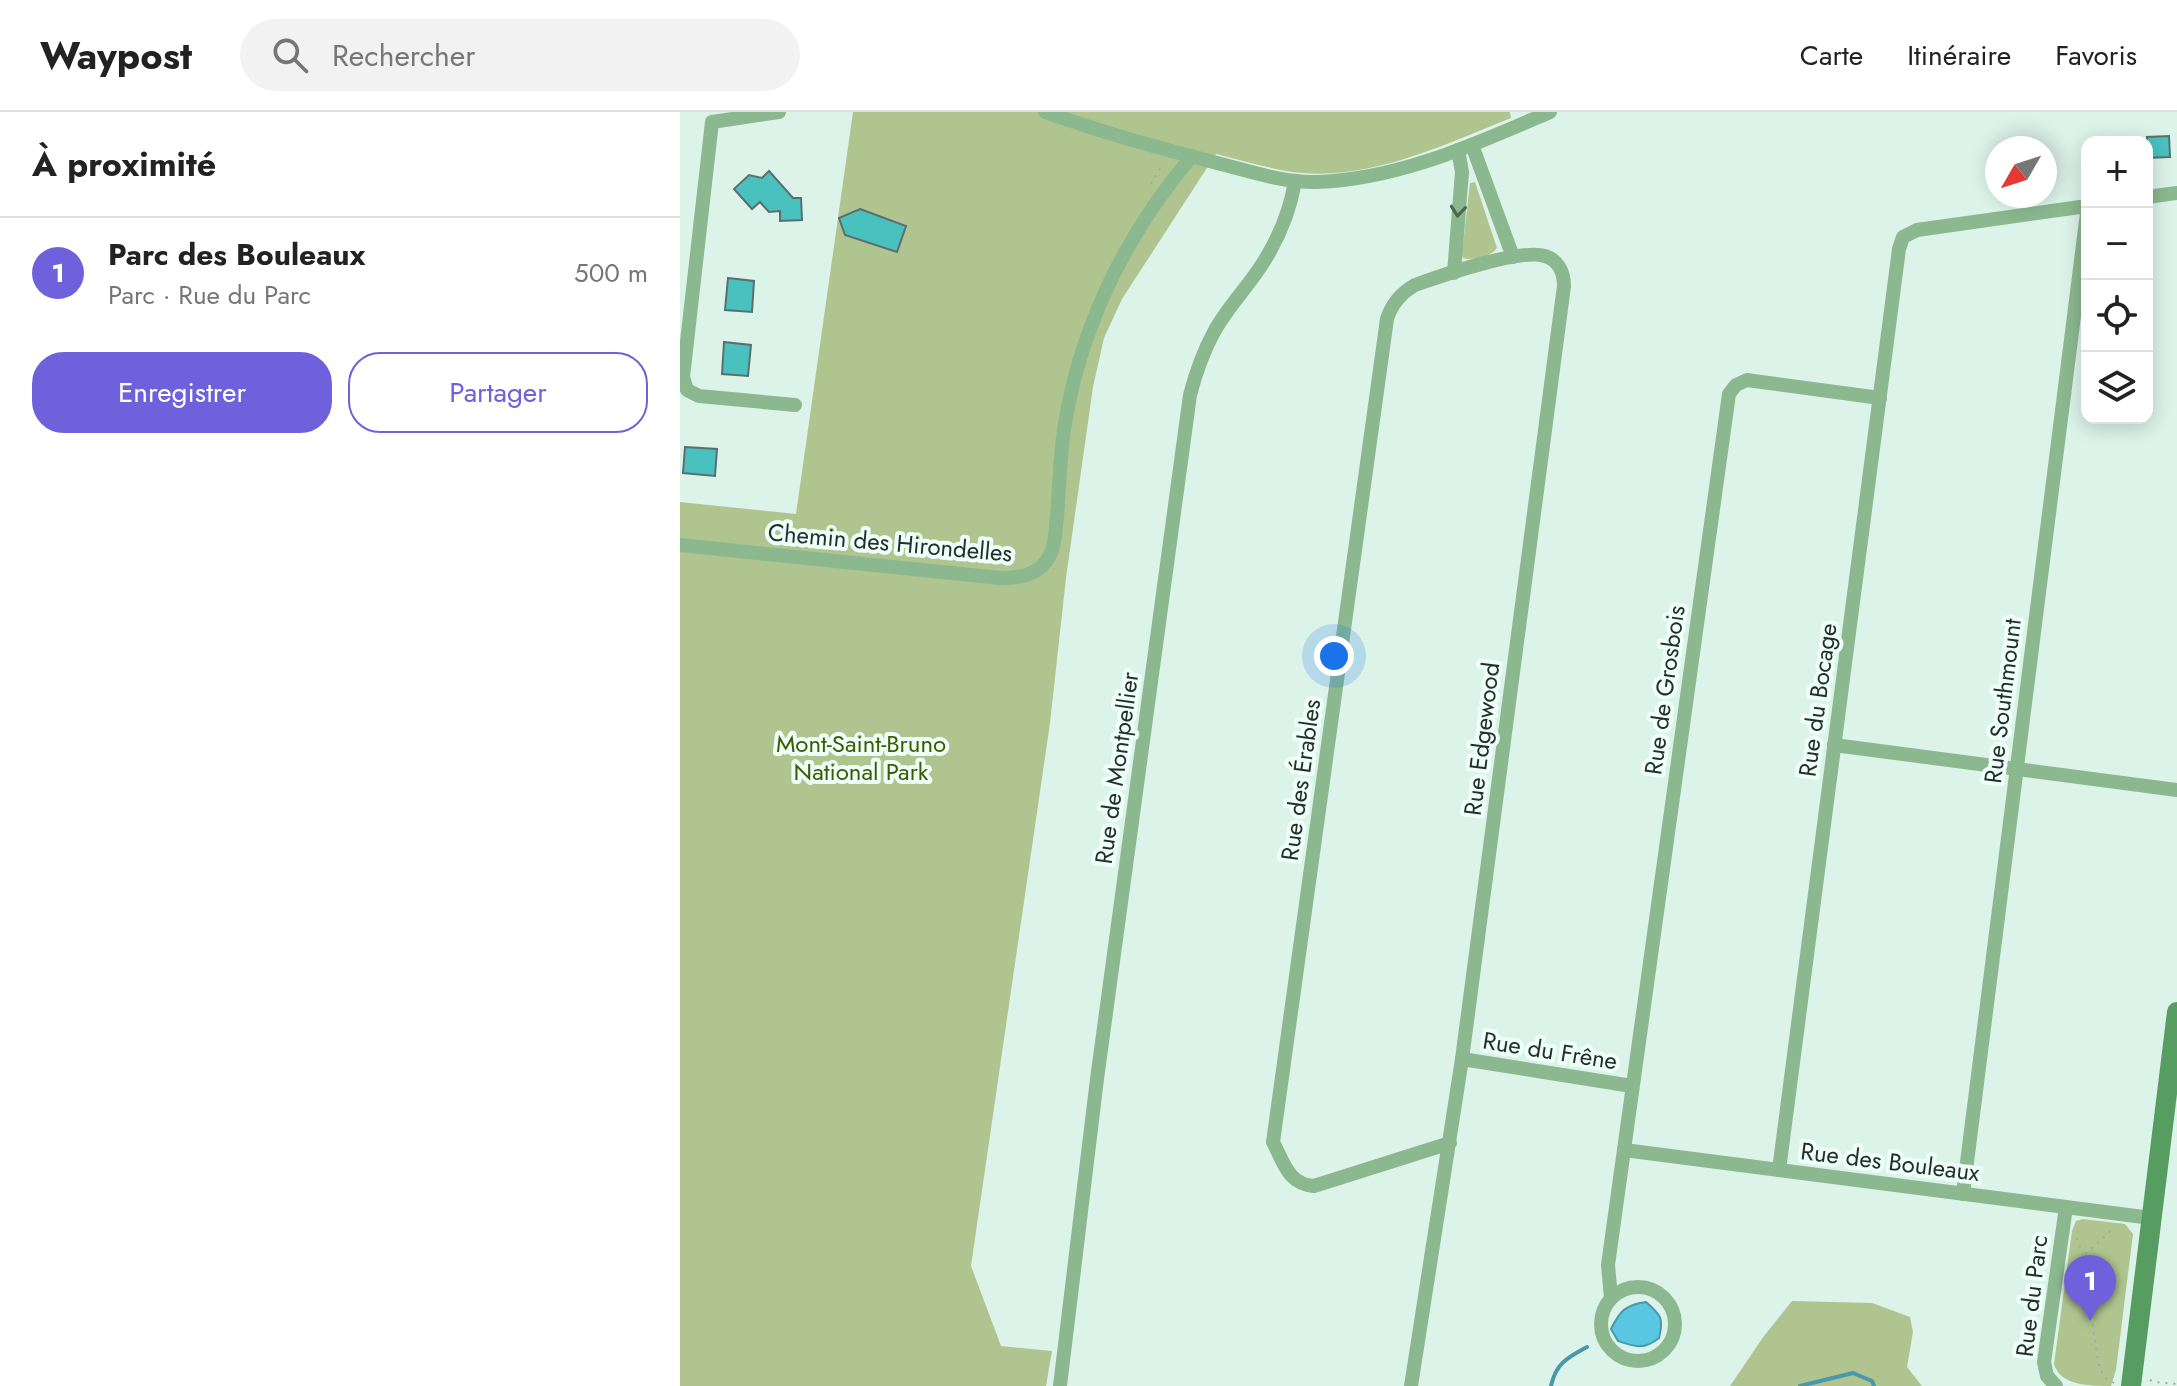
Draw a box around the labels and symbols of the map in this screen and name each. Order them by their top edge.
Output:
north arrow [1985,136,2057,208]
one-way arrow [1450,205,1467,218]
street label: Chemin des Hirondelles [766,514,1014,571]
street label: Rue de Grosbois [1635,603,1694,777]
street label: Rue Southmount [1975,616,2030,785]
street label: Rue du Bocage [1789,621,1846,779]
your location [1314,636,1354,676]
street label: Rue Edgewood [1455,660,1508,818]
street label: Rue de Montpellier [1086,669,1147,866]
street label: Rue des Érables [1272,697,1329,863]
park label: Mont-Saint-Bruno National Park [776,726,946,789]
street label: Rue du Frêne [1480,1023,1620,1078]
street label: Rue des Bouleaux [1799,1133,1982,1190]
street label: Rue du Parc [2007,1233,2056,1359]
pin: 1 [2064,1255,2116,1321]

